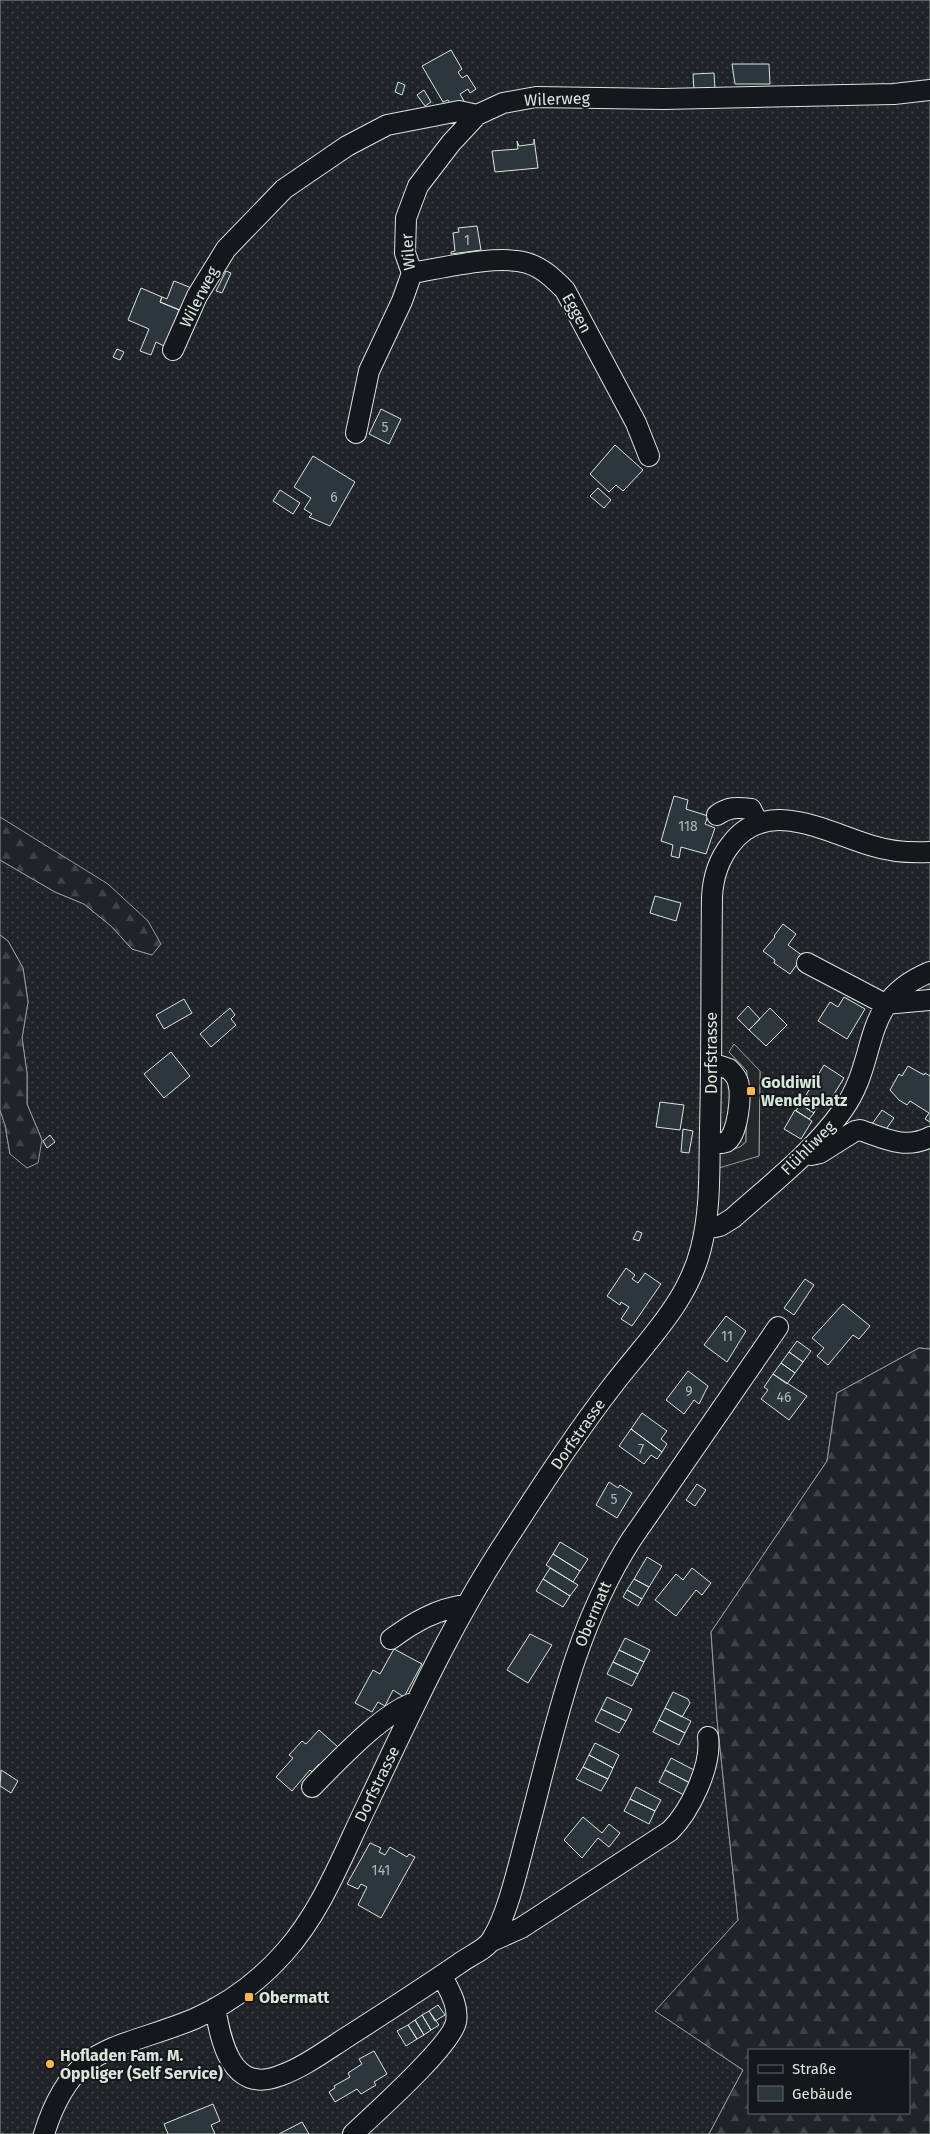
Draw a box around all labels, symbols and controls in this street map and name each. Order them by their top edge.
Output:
street label: Wilerweg [524,88,591,110]
street label: Wiler [397,232,419,271]
house number: 1 [464,232,470,249]
street label: Wilerweg [176,263,223,331]
street label: Eggen [558,290,596,336]
house number: 5 [381,419,389,436]
house number: 6 [330,489,338,506]
house number: 118 [678,818,698,835]
street label: Dorfstrasse [702,1012,721,1094]
place label: Goldiwil Wendeplatz [761,1073,848,1110]
marker: Goldiwil Wendeplatz [745,1085,757,1097]
street label: Flühliweg [777,1116,840,1179]
house number: 11 [721,1328,733,1345]
house number: 9 [685,1383,693,1400]
house number: 46 [777,1389,791,1406]
street label: Dorfstrasse [547,1395,609,1473]
house number: 7 [638,1441,644,1458]
house number: 5 [610,1491,618,1508]
street label: Obermatt [571,1578,615,1650]
street label: Dorfstrasse [350,1743,404,1825]
house number: 141 [372,1862,390,1879]
place label: Obermatt [259,1988,330,2007]
marker: Obermatt [243,1991,255,2003]
place label: Hofladen Fam. M. Oppliger (Self Service) [60,2046,223,2083]
legend [748,2049,910,2114]
marker: Hofladen Fam. M. Oppliger (Self Service) [44,2058,56,2070]
text: Straße [792,2060,836,2078]
text: Gebäude [792,2085,852,2103]

